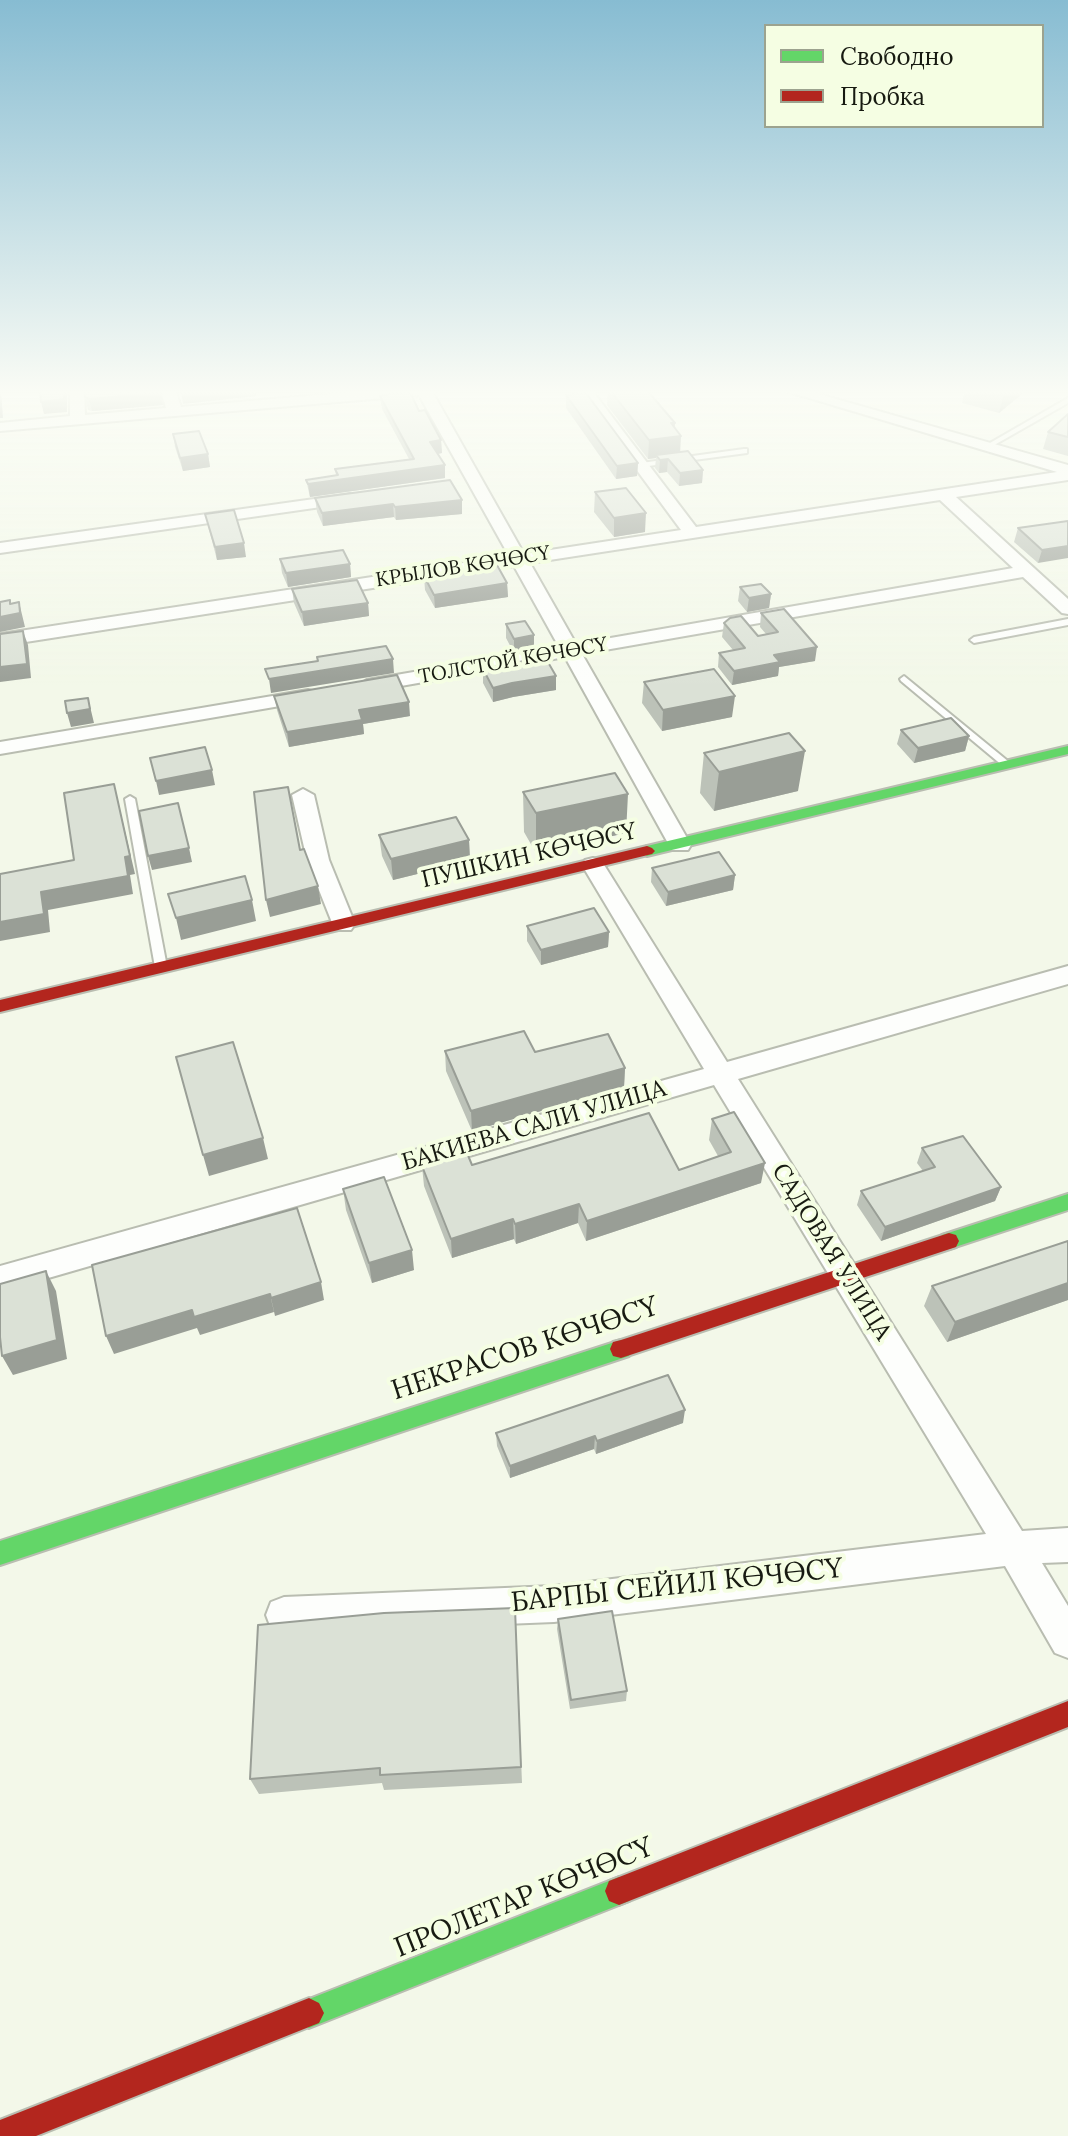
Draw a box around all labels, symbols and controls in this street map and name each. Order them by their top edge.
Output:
legend [764,24,1044,128]
text: Свободно [840,41,954,72]
text: Пробка [840,81,925,112]
street label: КРЫЛОВ КӨЧӨСҮ [374,541,552,593]
street label: ТОЛСТОЙ КӨЧӨСҮ [417,633,609,689]
street label: ПУШКИН КӨЧӨСҮ [419,817,639,895]
street label: БАКИЕВА САЛИ УЛИЦА [399,1074,669,1178]
street label: САДОВАЯ УЛИЦА [765,1158,897,1346]
street label: НЕКРАСОВ КӨЧӨСҮ [387,1290,663,1408]
street label: БАРПЫ СЕЙИЛ КӨЧӨСҮ [509,1552,845,1620]
street label: ПРОЛЕТАР КӨЧӨСҮ [390,1831,658,1965]

